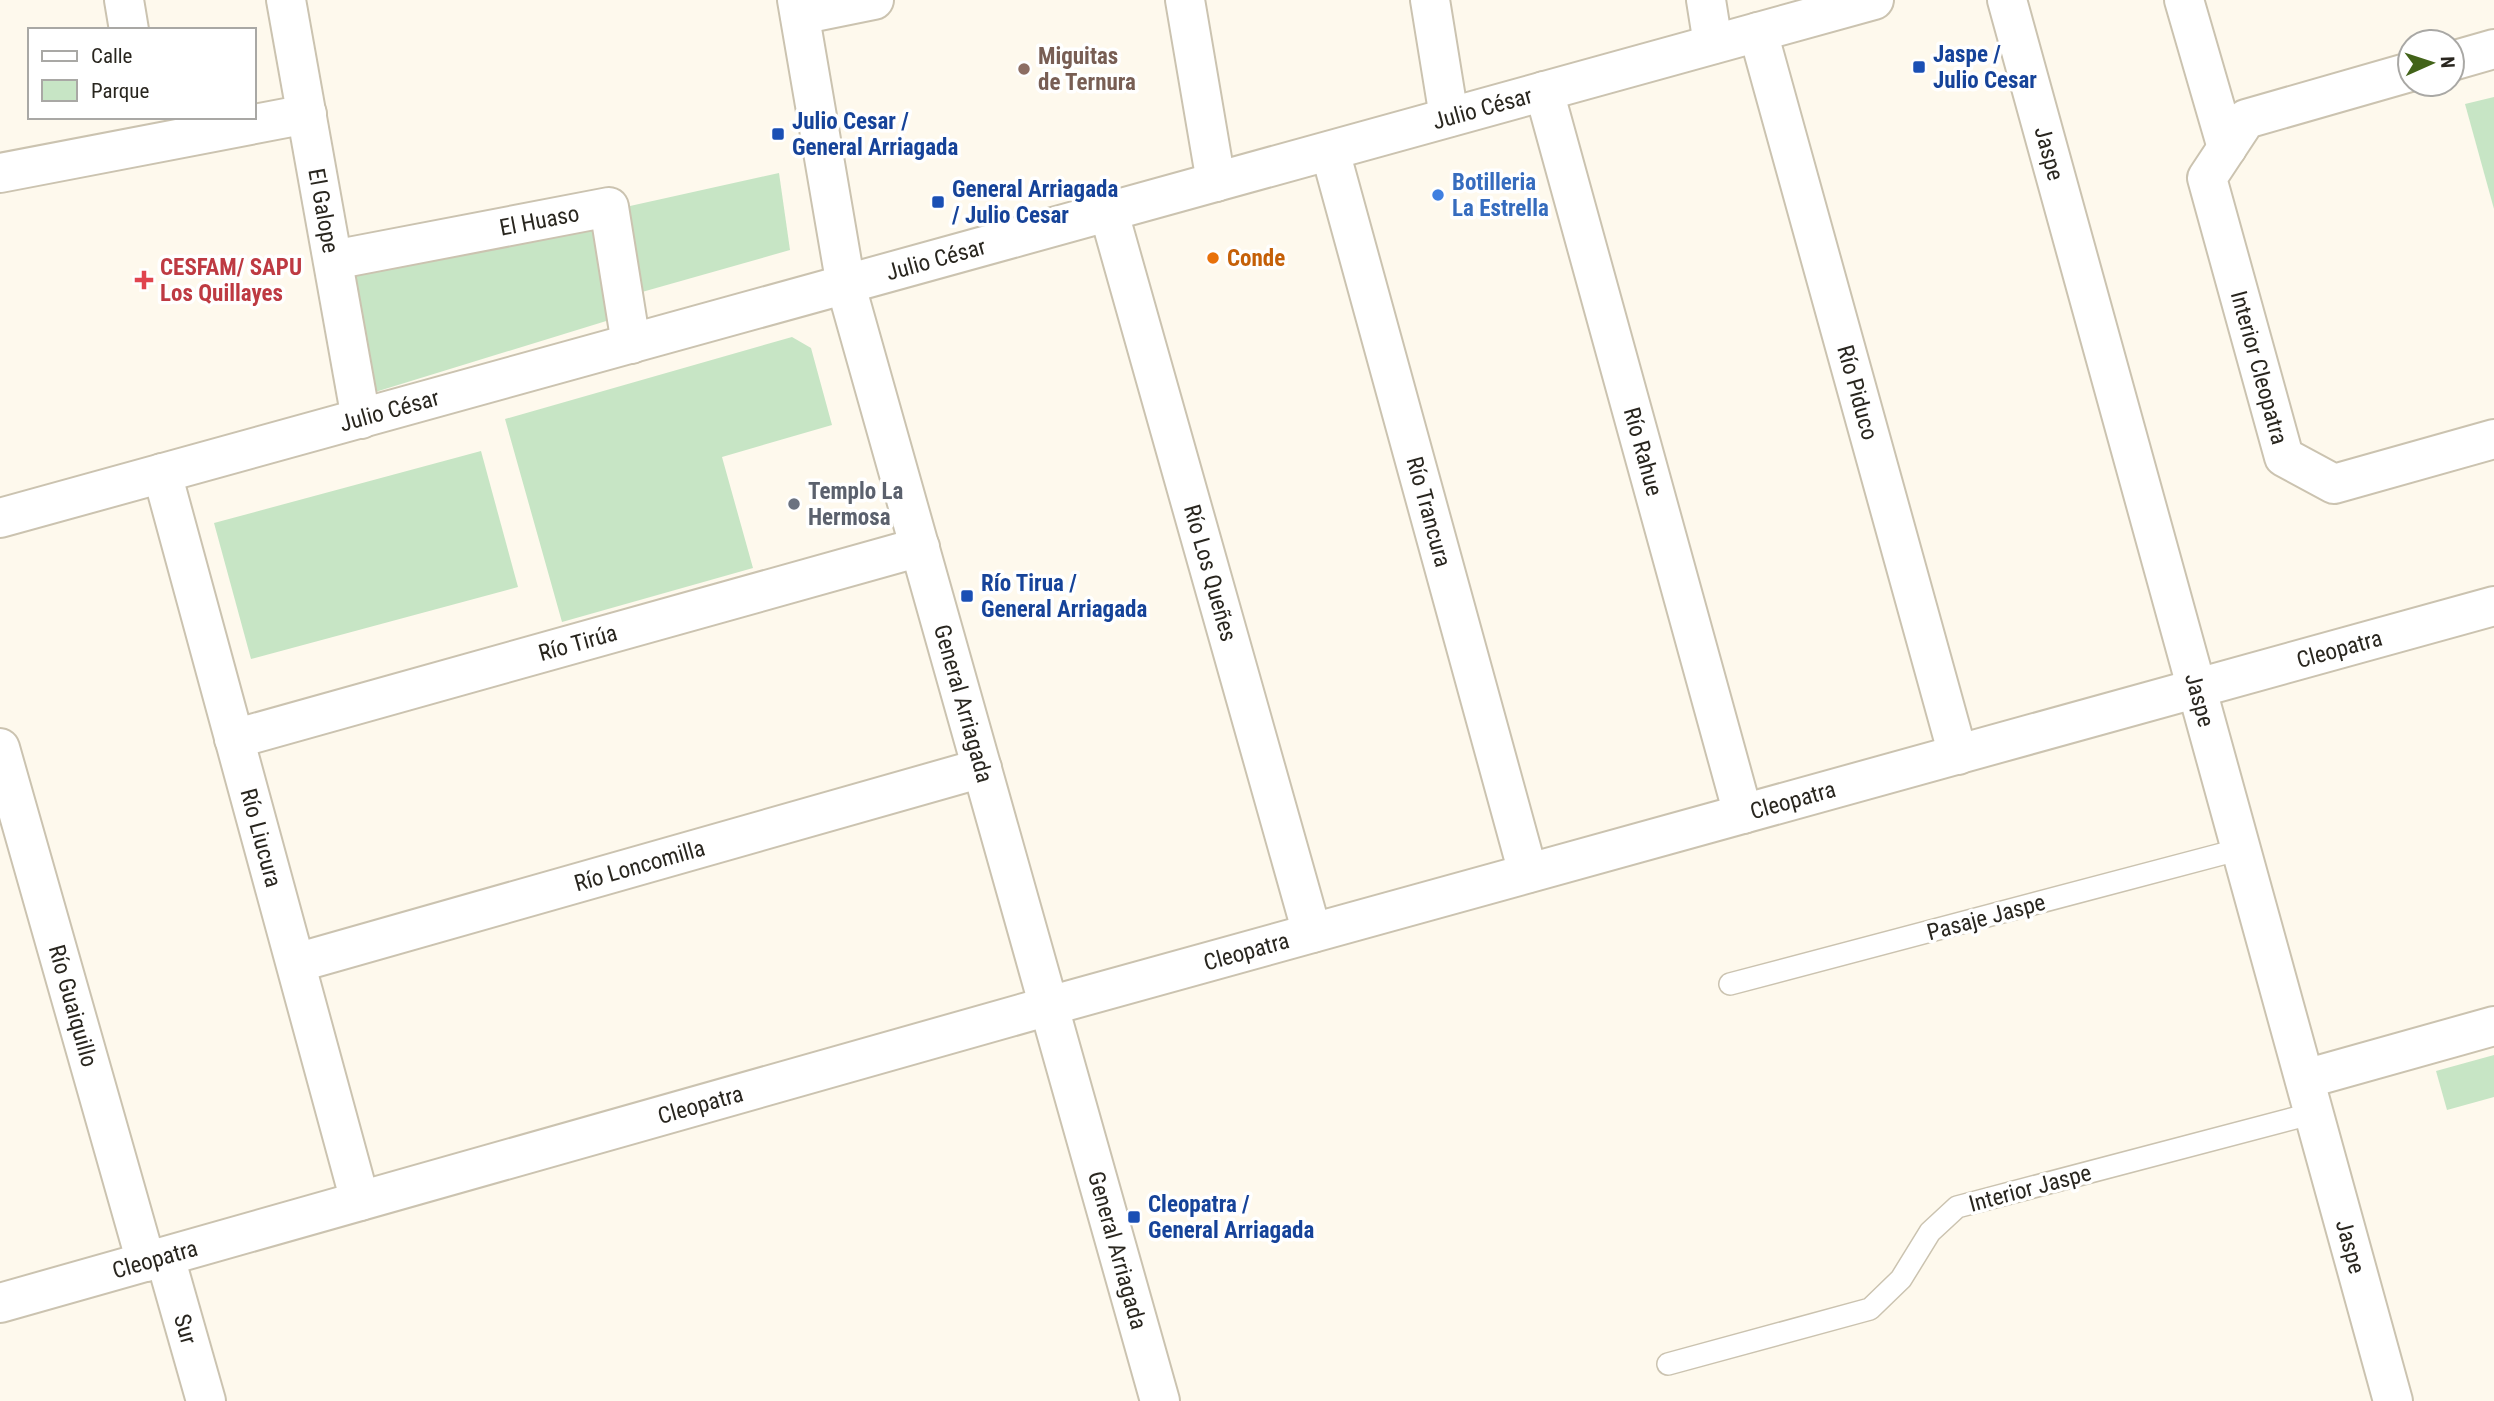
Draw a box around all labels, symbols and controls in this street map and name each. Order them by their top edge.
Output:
legend [28,28,256,119]
north arrow [2396,28,2466,98]
place label: Jaspe / Julio Cesar [1933,41,2037,94]
place label: Miguitas de Ternura [1038,43,1136,96]
text: Calle [91,44,133,68]
text: N [2436,56,2459,69]
marker: Jaspe / Julio Cesar [1911,59,1927,75]
marker: Miguitas de Ternura [1016,61,1032,77]
text: Parque [91,79,149,103]
street label: Julio César [1430,82,1535,135]
place label: Julio Cesar / General Arriagada [792,108,958,161]
street label: Jaspe [2028,123,2069,183]
marker: Julio Cesar / General Arriagada [770,126,786,142]
street label: El Galope [302,166,344,255]
place label: Botilleria La Estrella [1452,169,1549,222]
place label: General Arriagada / Julio Cesar [951,176,1118,229]
marker: Botilleria La Estrella [1430,187,1446,203]
marker: General Arriagada / Julio Cesar [930,194,946,210]
street label: El Huaso [497,200,581,242]
street label: Julio César [883,233,989,286]
place label: Conde [1227,245,1285,272]
marker: Conde [1205,250,1221,266]
place label: CESFAM/ SAPU Los Quillayes [160,254,302,307]
marker: CESFAM/ SAPU Los Quillayes [134,270,154,290]
street label: Interior Cleopatra [2225,288,2293,447]
street label: Río Piduco [1831,342,1883,443]
street label: Julio César [337,384,442,437]
street label: Río Rahue [1618,404,1668,499]
street label: Río Trancura [1400,454,1456,570]
place label: Templo La Hermosa [808,478,903,531]
marker: Templo La Hermosa [786,496,802,512]
street label: Río Los Queñes [1178,502,1242,645]
place label: Río Tirua / General Arriagada [981,570,1147,623]
marker: Río Tirua / General Arriagada [959,588,975,604]
street label: Río Tirúa [536,619,620,667]
street label: General Arriagada [928,622,998,786]
street label: Cleopatra [2294,625,2385,674]
street label: Jaspe [2179,670,2220,730]
street label: Cleopatra [1747,776,1839,825]
street label: Río Liucura [234,786,287,890]
street label: Río Loncomilla [571,834,708,897]
street label: Pasaje Jaspe [1924,889,2048,946]
street label: Cleopatra [1201,927,1292,977]
street label: Río Guaiquillo [43,942,103,1070]
street label: Cleopatra [655,1080,746,1130]
street label: Interior Jaspe [1966,1159,2094,1218]
street label: General Arriagada [1082,1168,1152,1333]
place label: Cleopatra / General Arriagada [1148,1191,1314,1244]
marker: Cleopatra / General Arriagada [1126,1209,1142,1225]
street label: Jaspe [2330,1217,2370,1277]
street label: Cleopatra [109,1235,201,1285]
street label: Sur [168,1311,202,1347]

